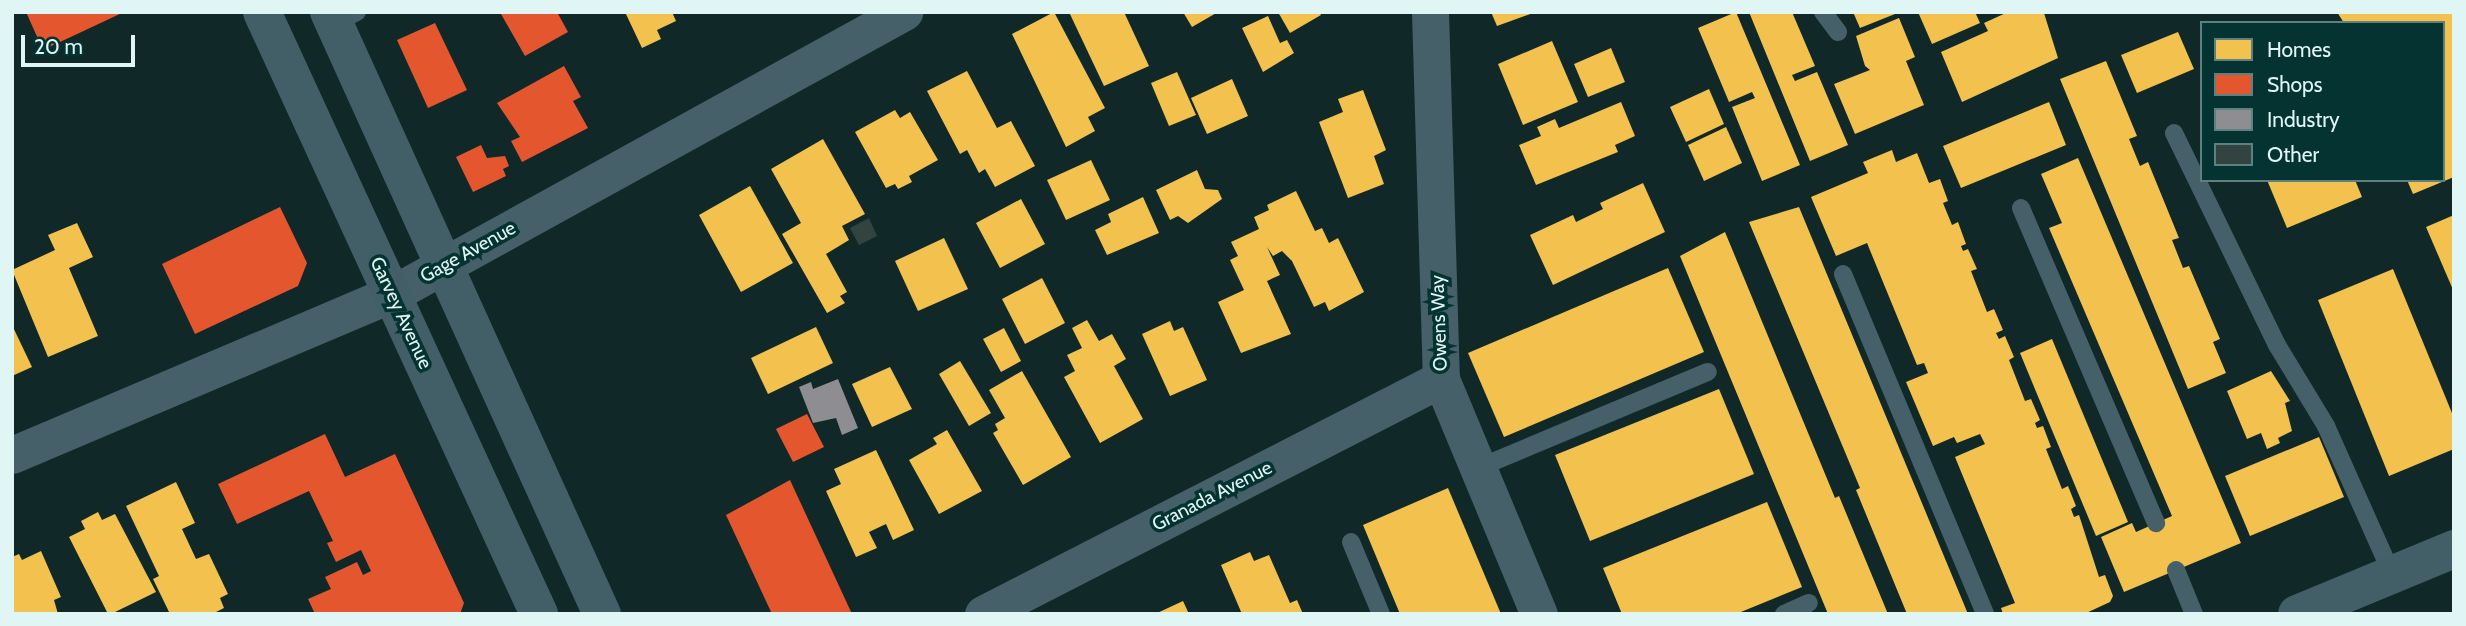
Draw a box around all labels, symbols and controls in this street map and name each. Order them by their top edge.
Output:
scale bar [24,21,138,65]
legend [2200,21,2445,182]
text: 20 m [34,34,83,59]
text: Homes [2267,37,2331,62]
text: Shops [2267,72,2322,97]
text: Industry [2267,107,2340,132]
text: Other [2267,142,2319,167]
street label: Gage Avenue [416,216,520,288]
street label: Garvey Avenue [365,253,437,373]
street label: Owens Way [1426,274,1452,372]
street label: Granada Avenue [1148,456,1276,536]

